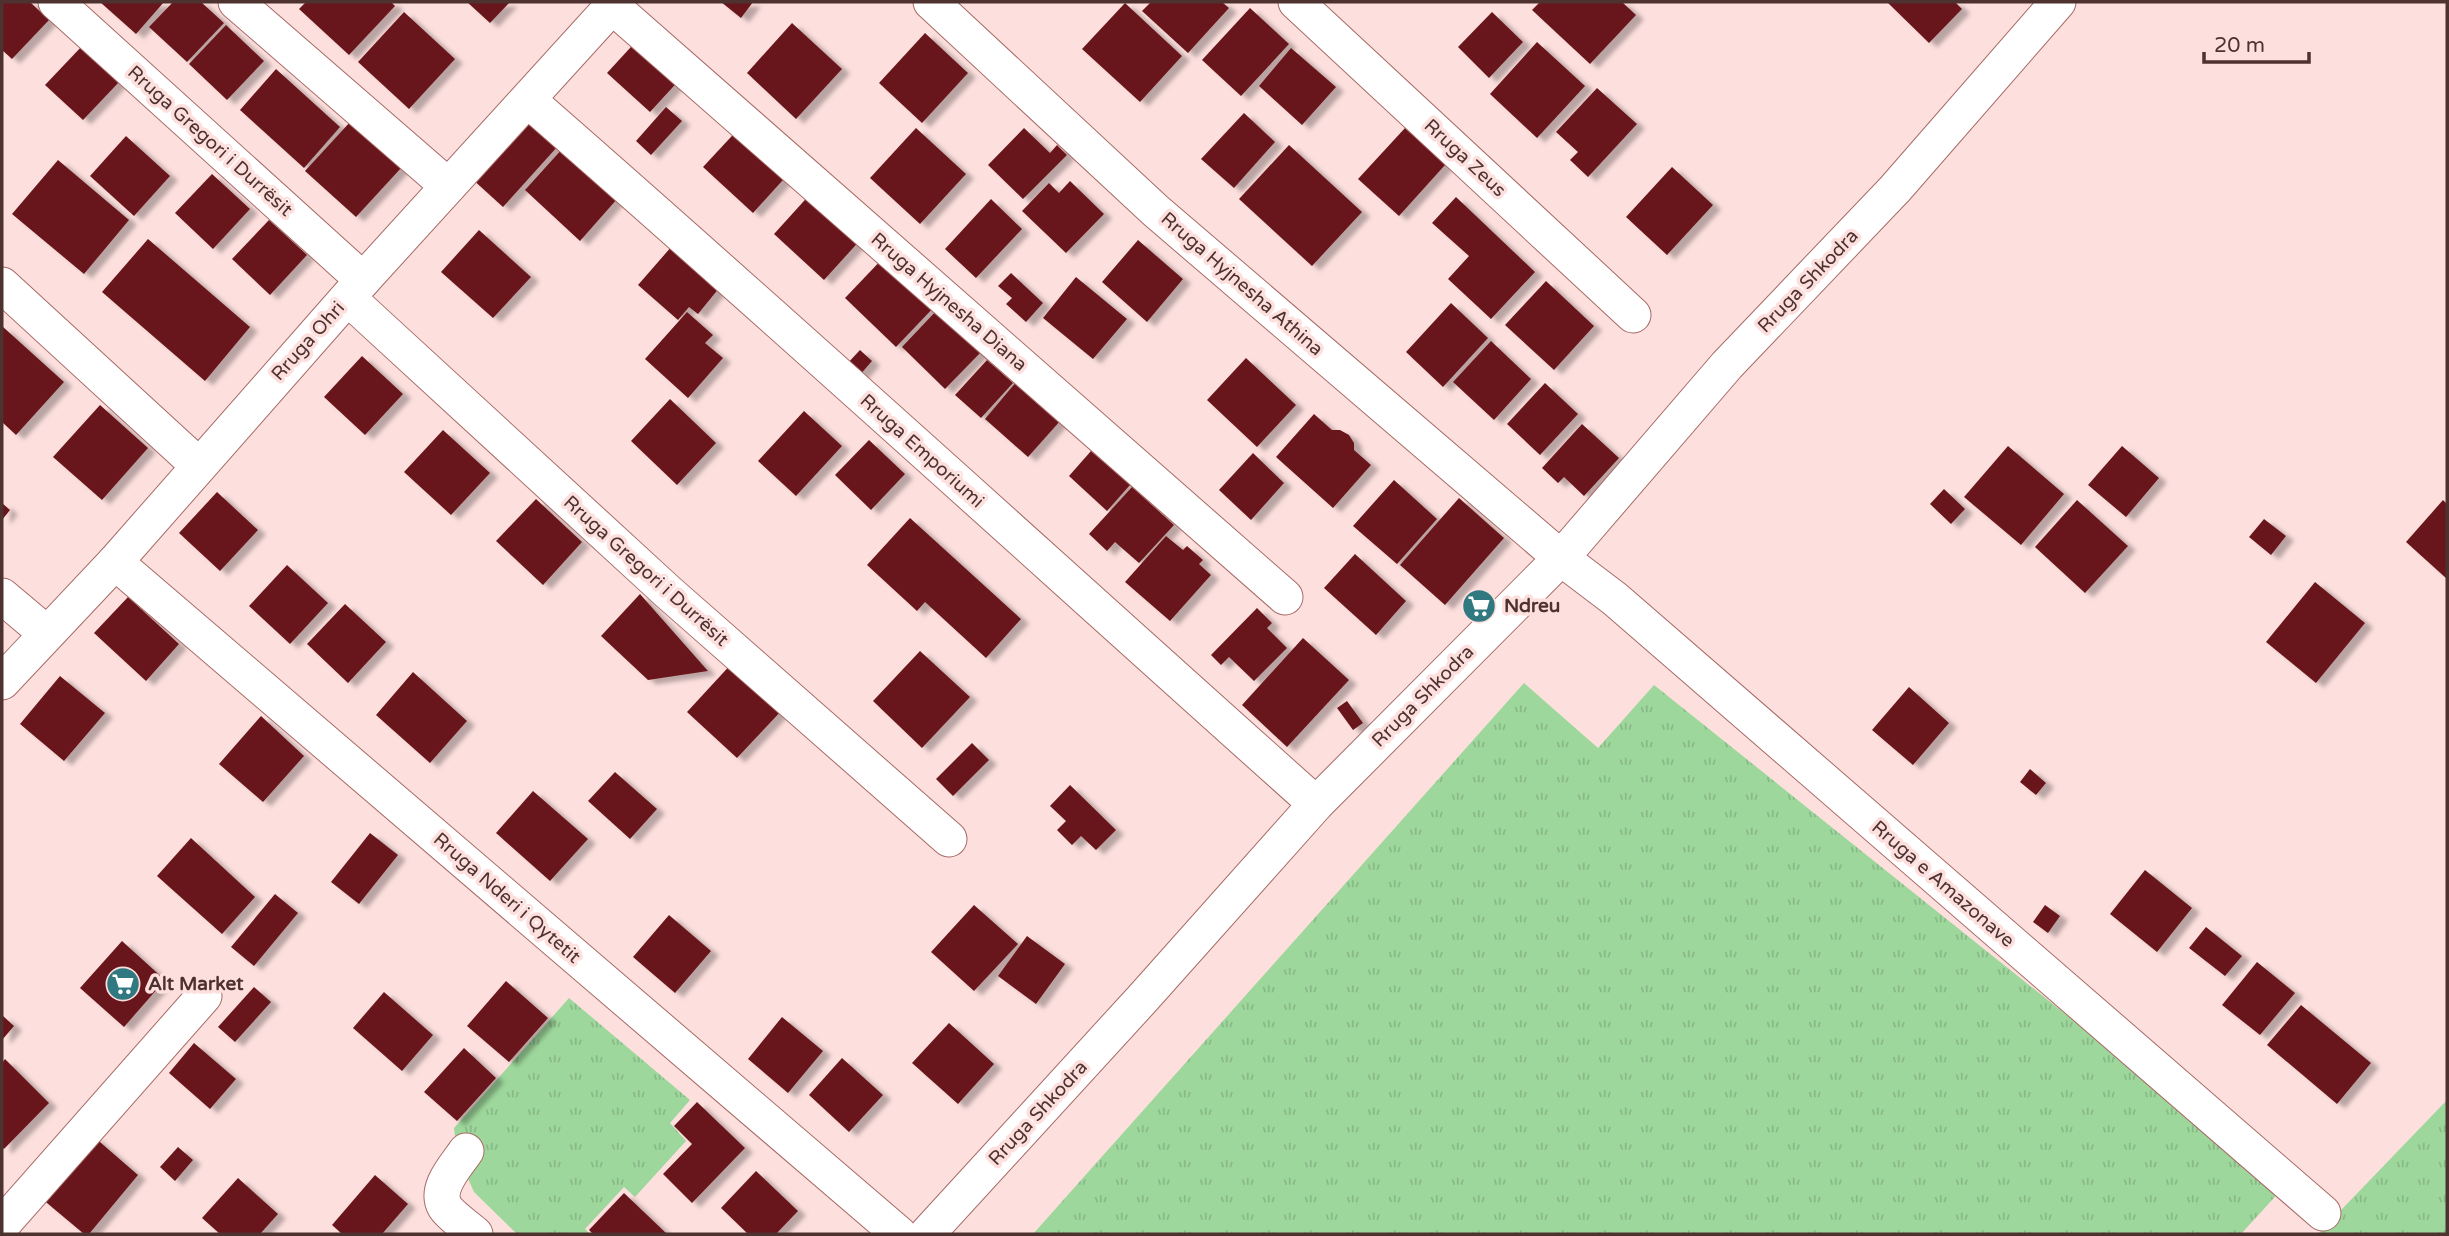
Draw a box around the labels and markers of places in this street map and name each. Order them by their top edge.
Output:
supermarket icon: Ndreu [1460,587,1498,625]
place label: Ndreu [1504,595,1560,617]
supermarket icon: Alt Market [104,965,142,1003]
place label: Alt Market [148,973,244,995]

